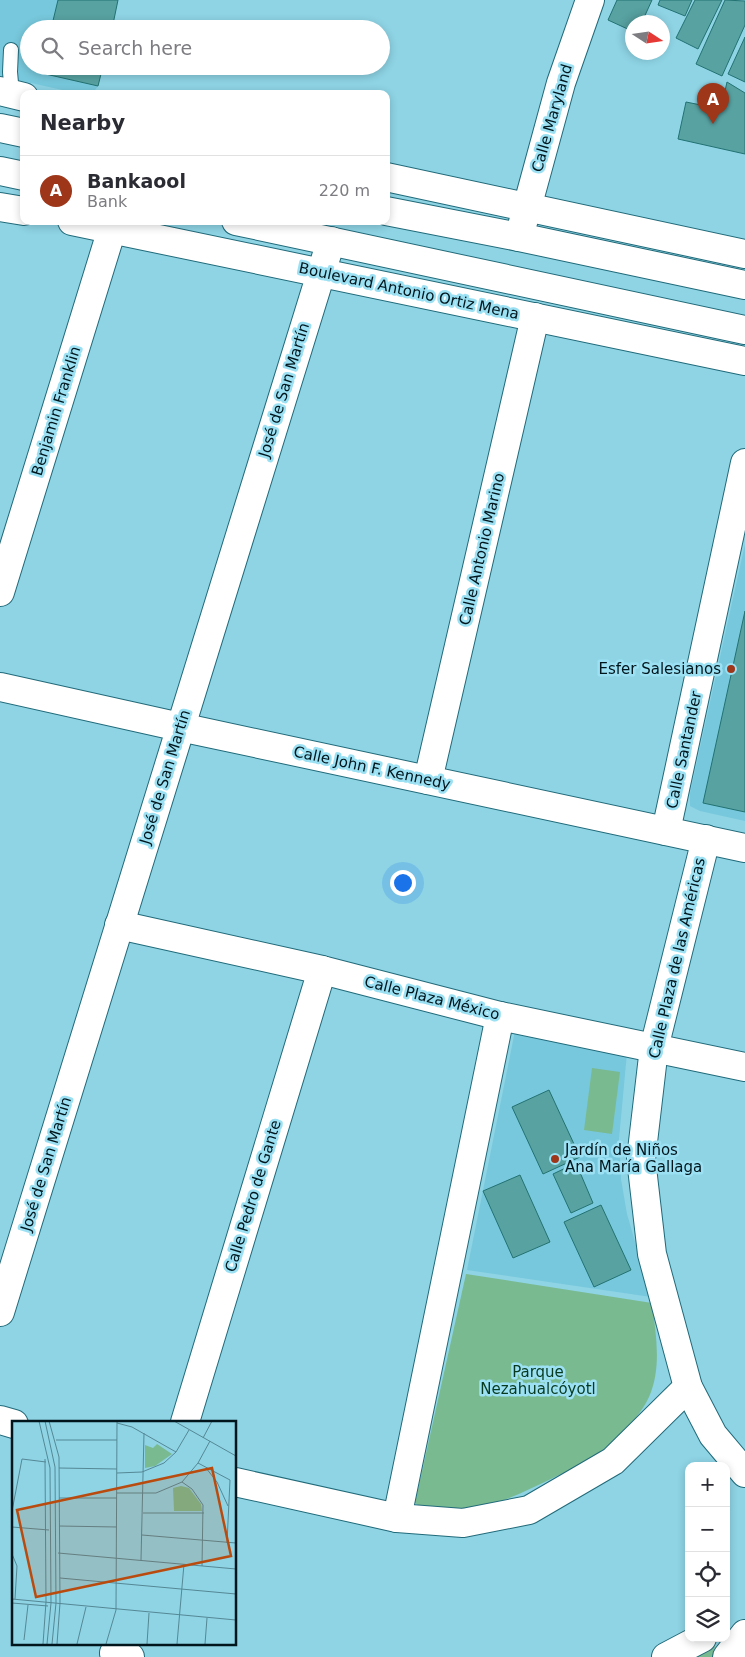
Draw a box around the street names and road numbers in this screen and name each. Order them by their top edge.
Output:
street label: Calle Maryland [528,62,576,174]
street label: Boulevard Antonio Ortiz Mena [297,259,521,323]
street label: José de San Martín [255,321,313,460]
street label: Benjamin Franklin [28,344,84,478]
street label: Calle Antonio Marino [456,471,508,627]
street label: Calle Santander [663,689,705,810]
street label: José de San Martín [136,708,194,847]
street label: Calle John F. Kennedy [292,743,452,793]
street label: Calle Plaza de las Américas [645,856,709,1060]
street label: Calle Plaza México [363,972,501,1024]
street label: José de San Martín [17,1095,75,1234]
street label: Calle Pedro de Gante [221,1118,285,1274]

